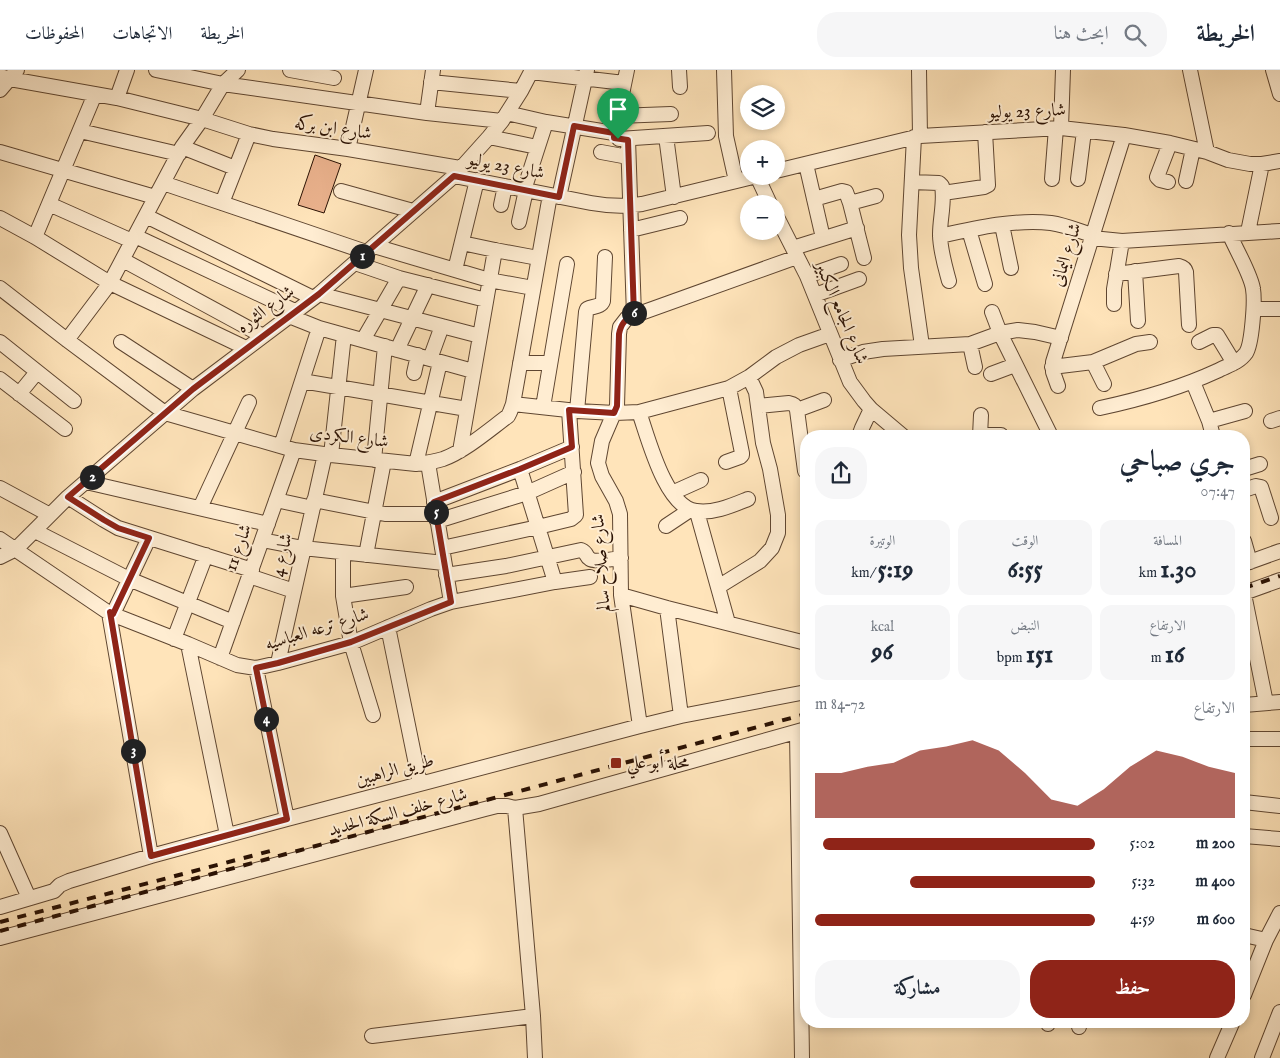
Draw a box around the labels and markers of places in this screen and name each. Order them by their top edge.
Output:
pin [597,88,639,139]
pin: 1 [350,244,374,268]
pin: 6 [622,300,646,326]
pin: 2 [80,464,104,490]
pin: 5 [424,500,448,524]
pin: 4 [254,706,278,732]
pin: 3 [120,738,146,764]
place label: محلة أبو علي [627,749,689,779]
marker: محلة أبو علي [609,756,623,770]

